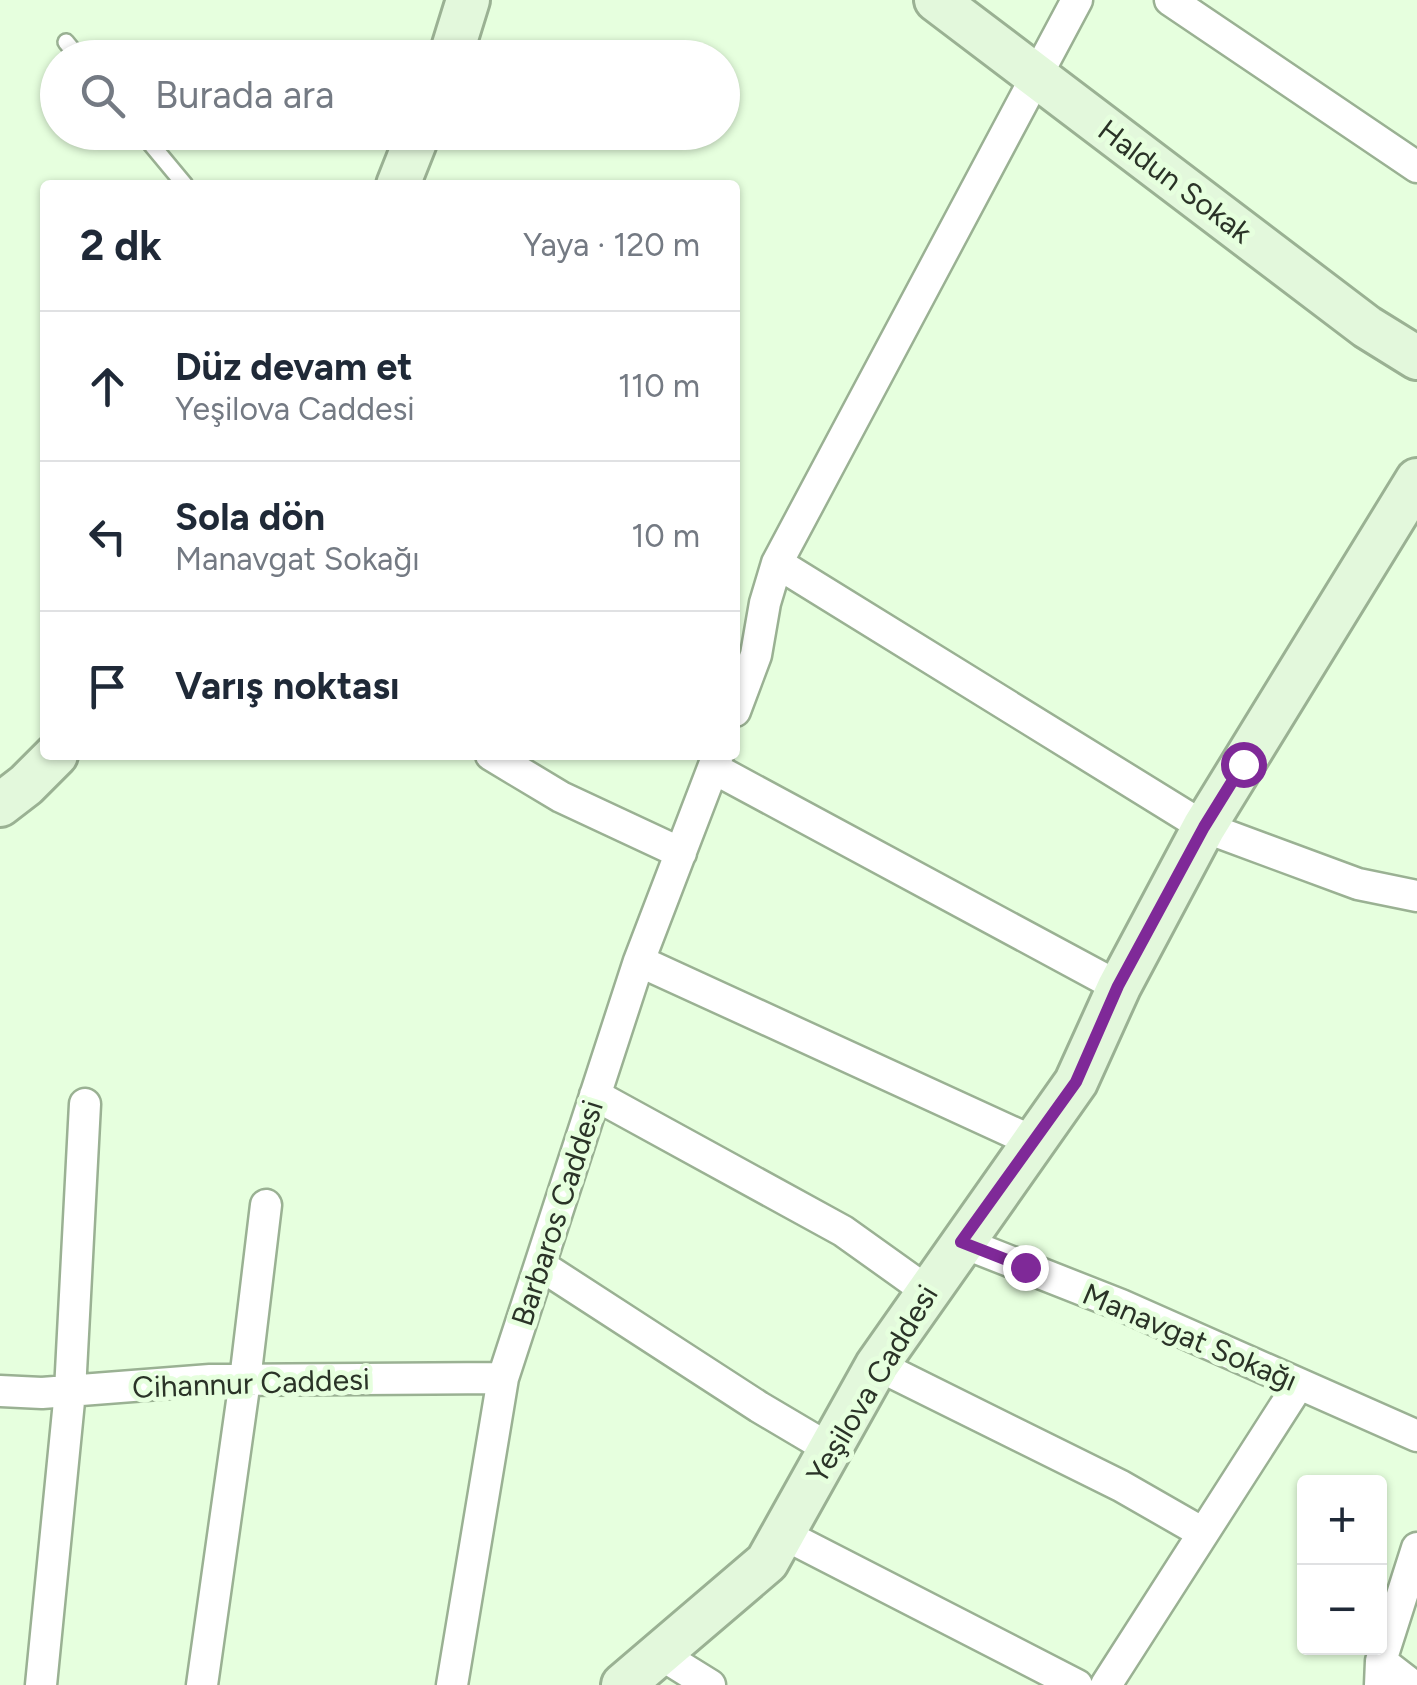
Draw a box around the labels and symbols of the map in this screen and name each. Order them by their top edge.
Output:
street label: Haldun Sokak [1091,111,1259,251]
route start [1221,742,1267,788]
street label: Barbaros Caddesi [503,1096,611,1330]
route end [1003,1245,1049,1291]
street label: Manavgat Sokağı [1077,1275,1303,1399]
street label: Yeşilova Caddesi [798,1278,946,1490]
street label: Cihannur Caddesi [132,1360,370,1406]

